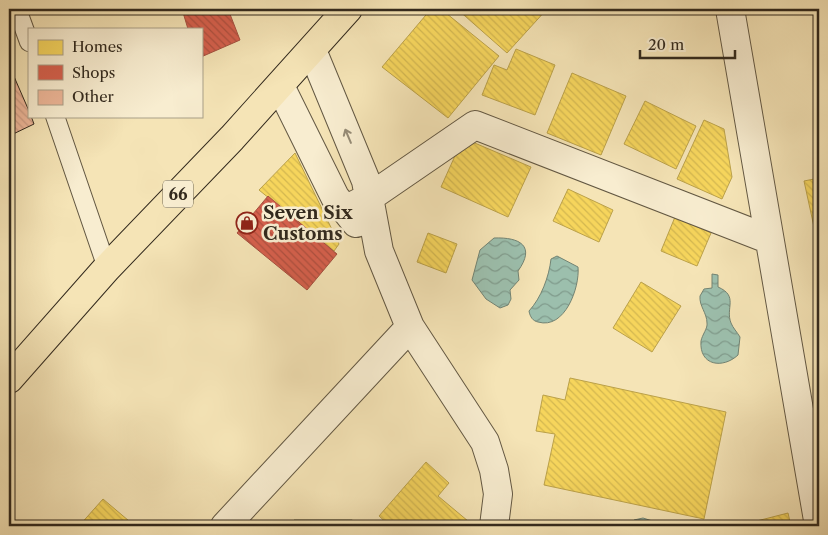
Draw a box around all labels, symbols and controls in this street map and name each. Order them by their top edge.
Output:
legend [28,28,202,118]
scale bar [640,28,736,60]
text: 20 m [648,35,684,54]
text: Homes [72,37,123,56]
text: Shops [72,63,115,82]
text: Other [72,87,115,106]
one-way arrow [342,129,352,144]
road number: 66 [163,180,193,208]
place label: Seven Six Customs [263,202,353,245]
shop icon: Seven Six Customs [235,211,259,235]

